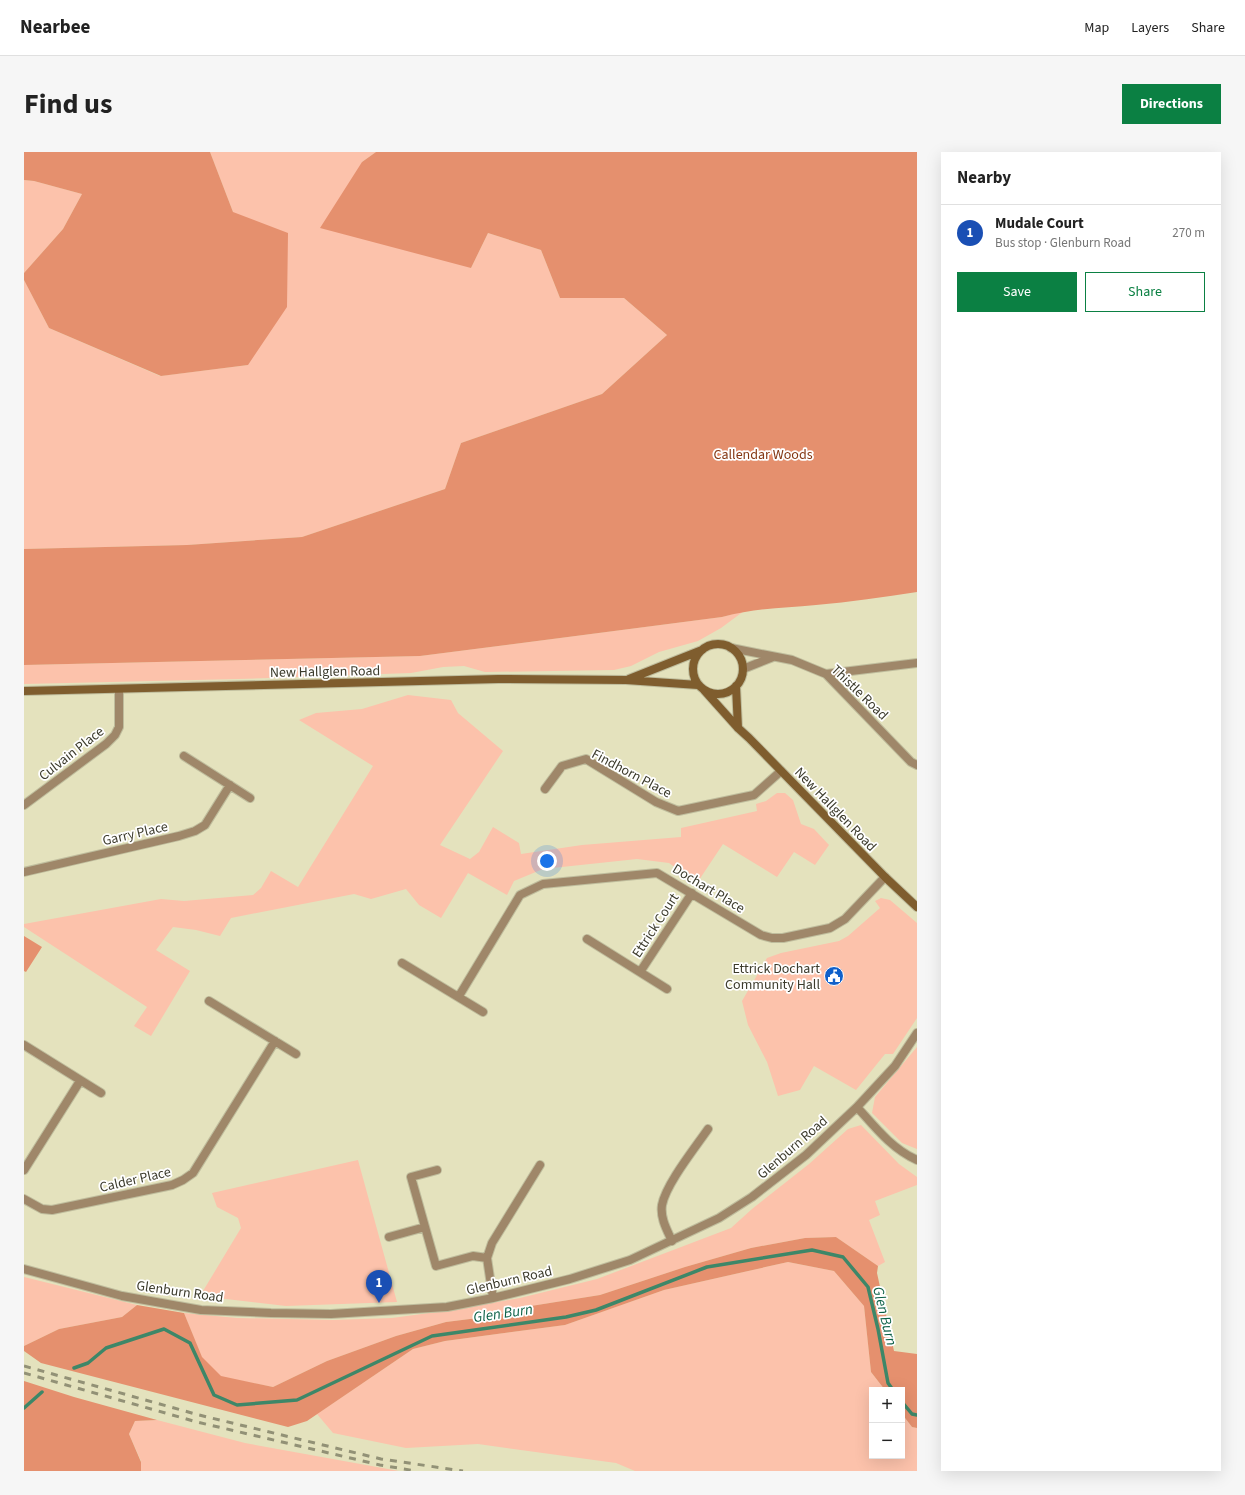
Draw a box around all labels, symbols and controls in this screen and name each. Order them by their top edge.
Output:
text: Nearbee [20,14,90,41]
text: Map [1084,18,1109,38]
text: Layers [1131,18,1169,38]
text: Share [1191,18,1225,38]
text: Find us [24,84,112,124]
button: Directions [1122,84,1221,124]
text: Nearby [957,166,1011,190]
text: Mudale Court [995,213,1084,234]
text: 1 [967,224,973,242]
text: 270 m [1172,224,1205,242]
text: Bus stop · Glenburn Road [995,234,1131,252]
button: Save [957,272,1077,312]
button: Share [1085,272,1205,312]
park label: Callendar Woods [713,445,813,465]
street label: Thistle Road [826,660,892,725]
street label: New Hallglen Road [270,661,380,683]
street label: Culvain Place [35,722,108,786]
street label: Findhorn Place [588,744,675,803]
street label: New Hallglen Road [790,763,881,856]
street label: Garry Place [100,817,170,851]
your location [537,851,557,871]
street label: Dochart Place [669,859,748,918]
street label: Ettrick Court [627,889,684,962]
place label: Ettrick Dochart Community Hall [725,959,820,995]
public building icon: Ettrick Dochart Community Hall [823,965,845,987]
street label: Glenburn Road [753,1111,832,1184]
street label: Calder Place [98,1162,173,1198]
street label: Glenburn Road [464,1261,554,1301]
pin: 1 [366,1270,392,1303]
street label: Glenburn Road [135,1276,225,1308]
water label: Glen Burn [867,1284,902,1348]
water label: Glen Burn [472,1299,534,1328]
map controls [869,1387,905,1459]
button: + [869,1387,905,1423]
button: − [869,1423,905,1459]

